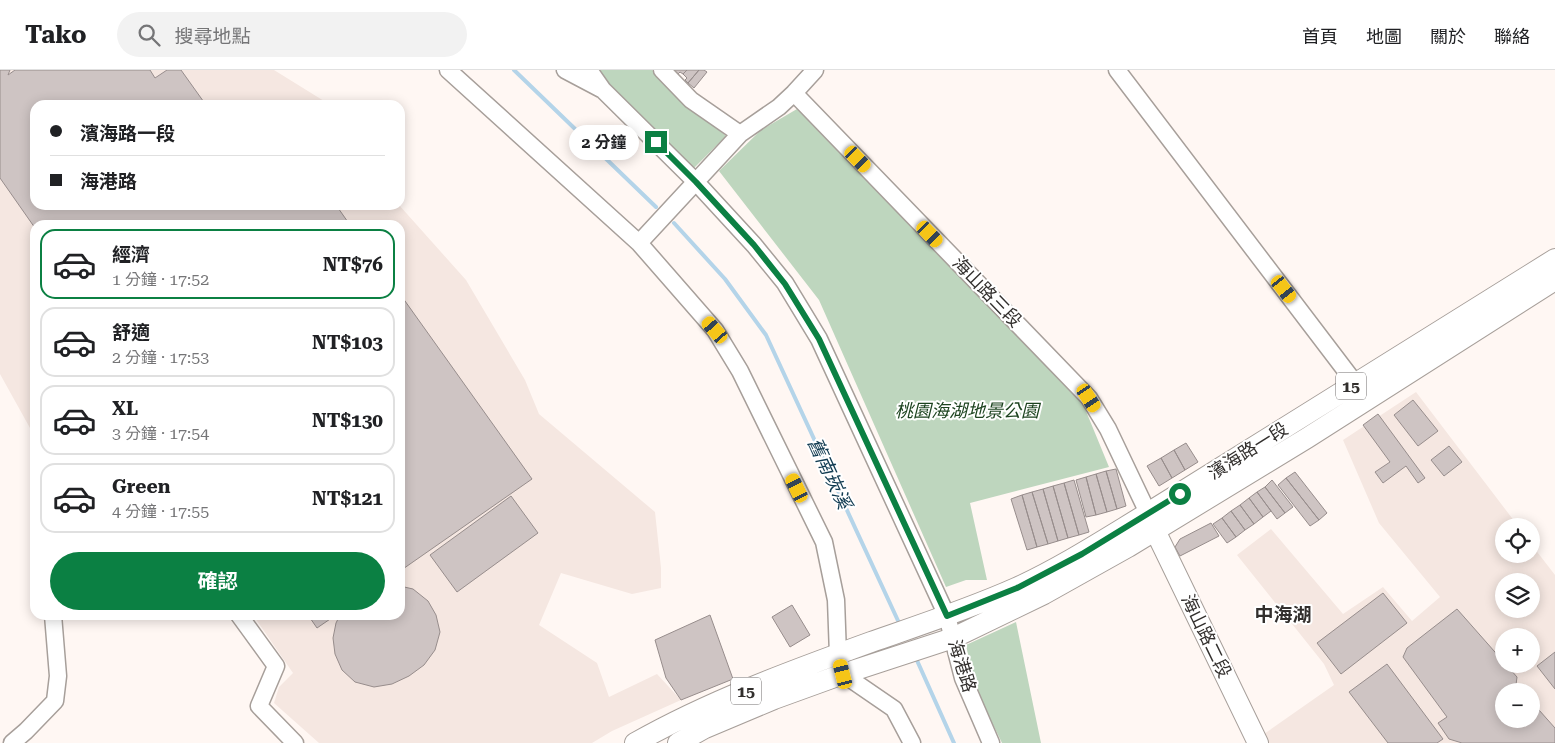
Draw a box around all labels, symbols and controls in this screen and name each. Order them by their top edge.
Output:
search box [117,12,467,57]
text: Tako [25,21,87,49]
icon: search [135,21,163,49]
text: 搜尋地點 [175,25,251,48]
text: 首頁 [1302,26,1338,47]
text: 地圖 [1366,26,1402,47]
text: 關於 [1430,26,1466,47]
text: 聯絡 [1494,26,1530,47]
text: 濱海路一段 [80,122,175,145]
callout: 2 分鐘 [568,124,638,160]
route end [645,131,667,153]
text: 2 分鐘 [581,133,627,152]
car [842,143,873,175]
text: 海港路 [80,170,137,193]
car [914,218,945,250]
icon: car [52,242,97,287]
text: 經濟 [112,243,150,266]
street label: 海山路三段 [949,252,1026,331]
text: NT$76 [323,253,383,276]
text: 1 分鐘 · 17:52 [112,270,209,289]
car [1268,273,1299,305]
car [699,314,730,346]
icon: car [52,320,97,365]
text: 舒適 [112,321,150,344]
text: NT$103 [312,331,383,354]
text: 2 分鐘 · 17:53 [112,348,209,367]
road number: 15 [1336,372,1366,400]
car [1074,381,1103,415]
text: XL [112,397,138,420]
icon: car [52,398,97,443]
park label: 桃園海湖地景公園 [895,400,1042,421]
text: NT$130 [312,409,383,432]
street label: 濱海路一段 [1204,418,1291,483]
text: 3 分鐘 · 17:54 [112,424,209,443]
water label: 舊南崁溪 [803,434,857,515]
car [783,471,810,505]
text: Green [112,475,170,498]
icon: car [52,476,97,521]
route start [1169,483,1191,505]
text: NT$121 [312,487,383,510]
text: 4 分鐘 · 17:55 [112,502,209,521]
map controls [1495,518,1540,728]
button: locate [1495,518,1540,563]
button: 確認 [50,552,385,610]
button: layers [1495,573,1540,618]
street label: 海山路二段 [1177,591,1236,681]
district label: 中海湖 [1254,603,1312,626]
button: + [1495,628,1540,673]
street label: 海港路 [945,637,980,695]
car [832,658,853,690]
road number: 15 [731,678,761,704]
button: − [1495,683,1540,728]

